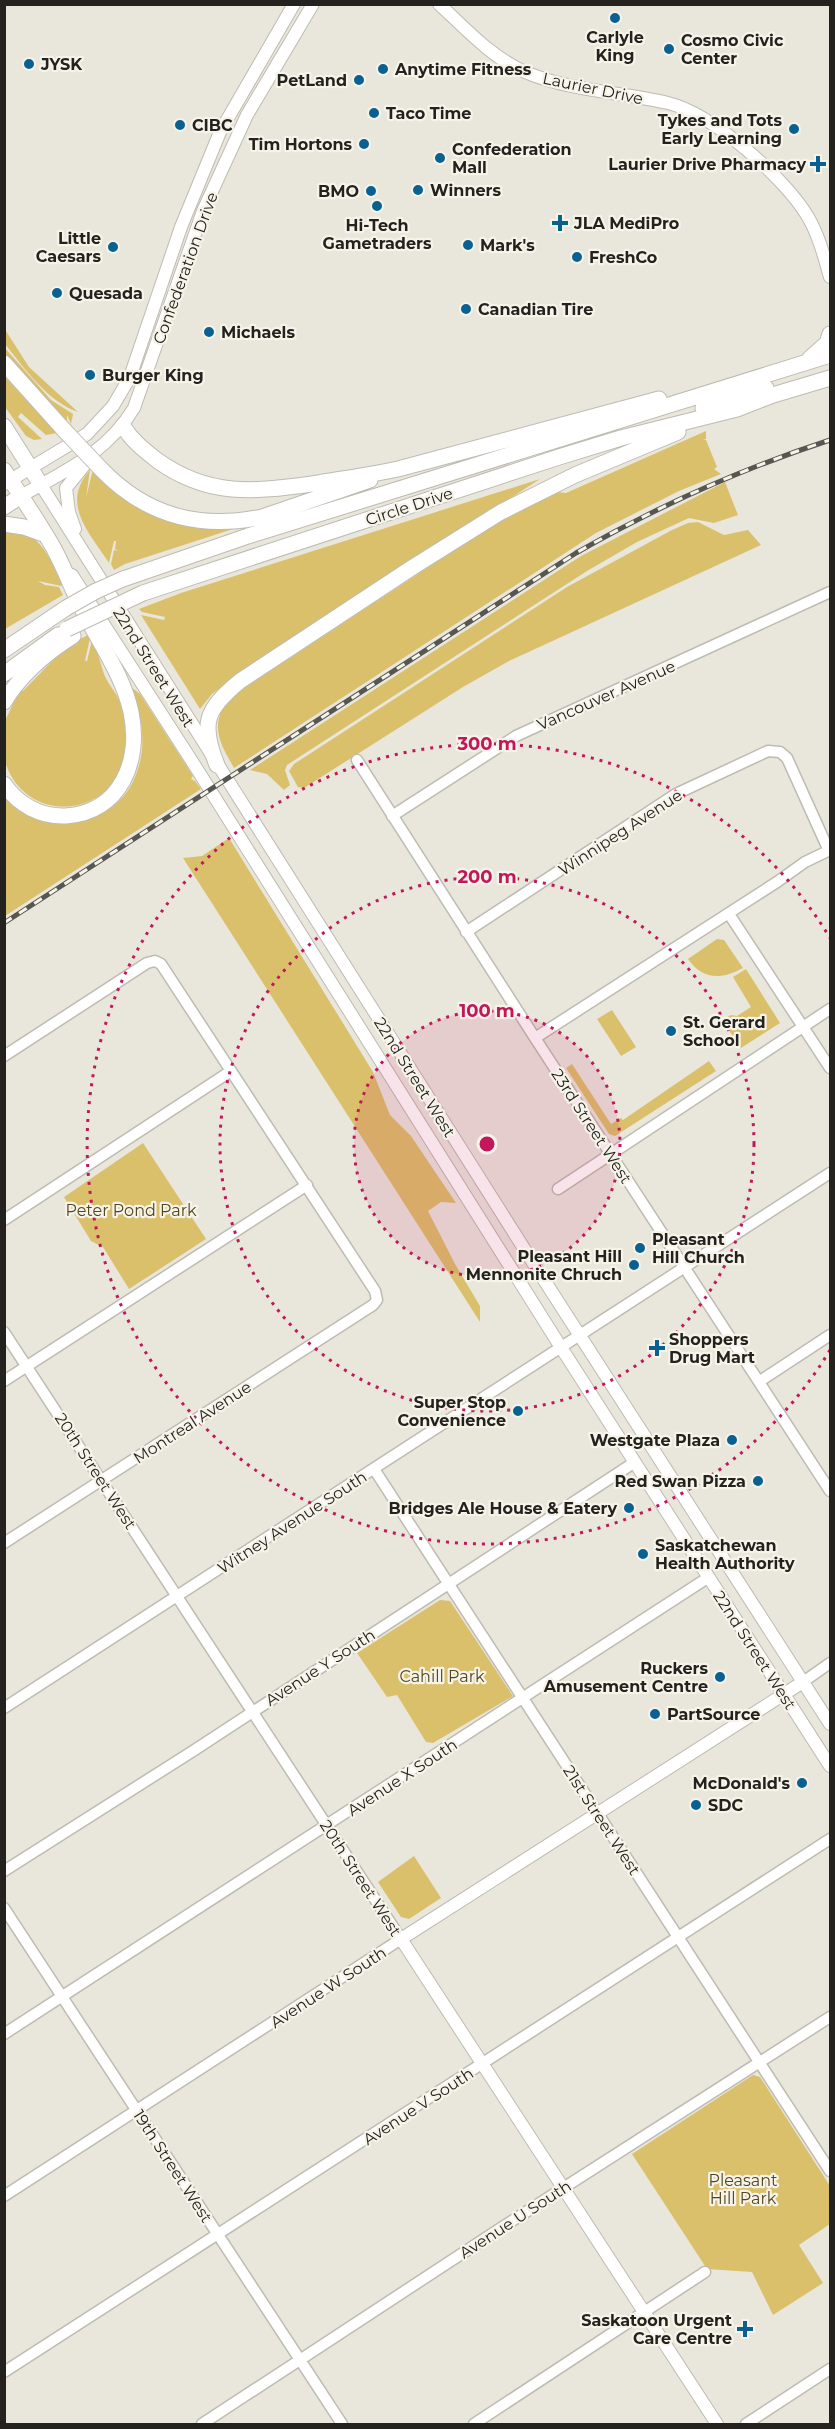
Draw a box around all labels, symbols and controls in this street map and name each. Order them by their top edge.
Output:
marker: Carlyle King [608,11,622,25]
place label: Carlyle King [586,28,644,65]
place label: Cosmo Civic Center [681,31,784,68]
marker: Cosmo Civic Center [662,42,676,56]
place label: JYSK [40,55,83,74]
marker: JYSK [22,57,36,71]
place label: Anytime Fitness [394,60,532,79]
marker: Anytime Fitness [376,62,390,76]
street label: Laurier Drive [541,69,645,108]
place label: PetLand [277,71,347,90]
marker: PetLand [352,73,366,87]
place label: Taco Time [386,104,471,123]
marker: Taco Time [367,106,381,120]
place label: Tykes and Tots Early Learning [658,111,782,148]
place label: CIBC [192,116,233,135]
marker: CIBC [173,118,187,132]
marker: Tykes and Tots Early Learning [787,122,801,136]
place label: Tim Hortons [249,135,352,154]
marker: Tim Hortons [357,137,371,151]
place label: Confederation Mall [452,140,572,177]
marker: Confederation Mall [433,151,447,165]
place label: Laurier Drive Pharmacy [608,155,806,174]
marker: Laurier Drive Pharmacy [811,157,825,171]
place label: Winners [430,181,502,200]
place label: BMO [318,182,359,201]
marker: Winners [411,183,425,197]
marker: BMO [364,184,378,198]
street label: Confederation Drive [149,190,222,347]
marker: Hi-Tech Gametraders [370,199,384,213]
marker: JLA MediPro [551,214,569,232]
place label: JLA MediPro [573,214,679,233]
place label: Hi-Tech Gametraders [323,216,432,253]
place label: Little Caesars [36,229,101,266]
place label: Mark's [480,236,535,255]
marker: Mark's [461,238,475,252]
marker: Little Caesars [106,240,120,254]
place label: FreshCo [589,248,657,267]
marker: FreshCo [570,250,584,264]
place label: Quesada [69,284,143,303]
marker: Quesada [50,286,64,300]
place label: Canadian Tire [478,300,593,319]
marker: Canadian Tire [459,302,473,316]
place label: Michaels [221,323,295,342]
marker: Michaels [202,325,216,339]
place label: Burger King [102,366,204,385]
marker: Burger King [83,368,97,382]
street label: Circle Drive [363,483,455,530]
street label: 22nd Street West [109,604,198,731]
street label: Vancouver Avenue [534,656,678,734]
text: 300 m [456,733,517,755]
street label: Winnipeg Avenue [555,785,686,880]
text: 200 m [457,866,517,888]
text: 100 m [459,1000,515,1022]
place label: St. Gerard School [683,1013,765,1050]
street label: 22nd Street West [370,1014,459,1141]
marker: St. Gerard School [664,1024,678,1038]
street label: 23rd Street West [547,1065,636,1188]
centre of rings [477,1134,497,1154]
park label: Peter Pond Park [65,1201,197,1220]
place label: Pleasant Hill Church [652,1230,745,1267]
marker: Pleasant Hill Church [633,1241,647,1255]
place label: Pleasant Hill Mennonite Chruch [466,1247,622,1284]
marker: Pleasant Hill Mennonite Chruch [627,1258,641,1272]
place label: Shoppers Drug Mart [669,1330,755,1367]
marker: Shoppers Drug Mart [650,1341,664,1355]
street label: Montreal Avenue [130,1377,255,1468]
place label: Super Stop Convenience [397,1393,506,1430]
marker: Super Stop Convenience [511,1404,525,1418]
street label: 20th Street West [51,1410,141,1533]
place label: Westgate Plaza [590,1431,720,1450]
marker: Westgate Plaza [725,1433,739,1447]
street label: Witney Avenue South [214,1467,370,1578]
place label: Red Swan Pizza [615,1472,746,1491]
marker: Red Swan Pizza [751,1474,765,1488]
place label: Bridges Ale House & Eatery [389,1499,617,1518]
marker: Bridges Ale House & Eatery [622,1501,636,1515]
place label: Saskatchewan Health Authority [655,1536,795,1573]
marker: Saskatchewan Health Authority [636,1547,650,1561]
street label: 22nd Street West [709,1587,800,1714]
street label: Avenue Y South [262,1625,379,1710]
place label: Ruckers Amusement Centre [543,1659,709,1696]
park label: Cahill Park [399,1667,485,1686]
marker: Ruckers Amusement Centre [713,1670,727,1684]
place label: PartSource [667,1705,760,1724]
marker: PartSource [648,1707,662,1721]
street label: Avenue X South [344,1735,461,1820]
street label: 21st Street West [559,1762,644,1879]
place label: McDonald's [693,1774,790,1793]
marker: McDonald's [795,1776,809,1790]
place label: SDC [708,1796,743,1815]
marker: SDC [689,1798,703,1812]
street label: 20th Street West [316,1817,406,1940]
street label: Avenue W South [267,1943,390,2032]
street label: Avenue V South [359,2064,477,2149]
street label: 19th Street West [129,2106,216,2227]
park label: Pleasant Hill Park [708,2171,778,2208]
street label: Avenue U South [456,2176,575,2263]
place label: Saskatoon Urgent Care Centre [581,2311,732,2348]
marker: Saskatoon Urgent Care Centre [736,2320,754,2338]

